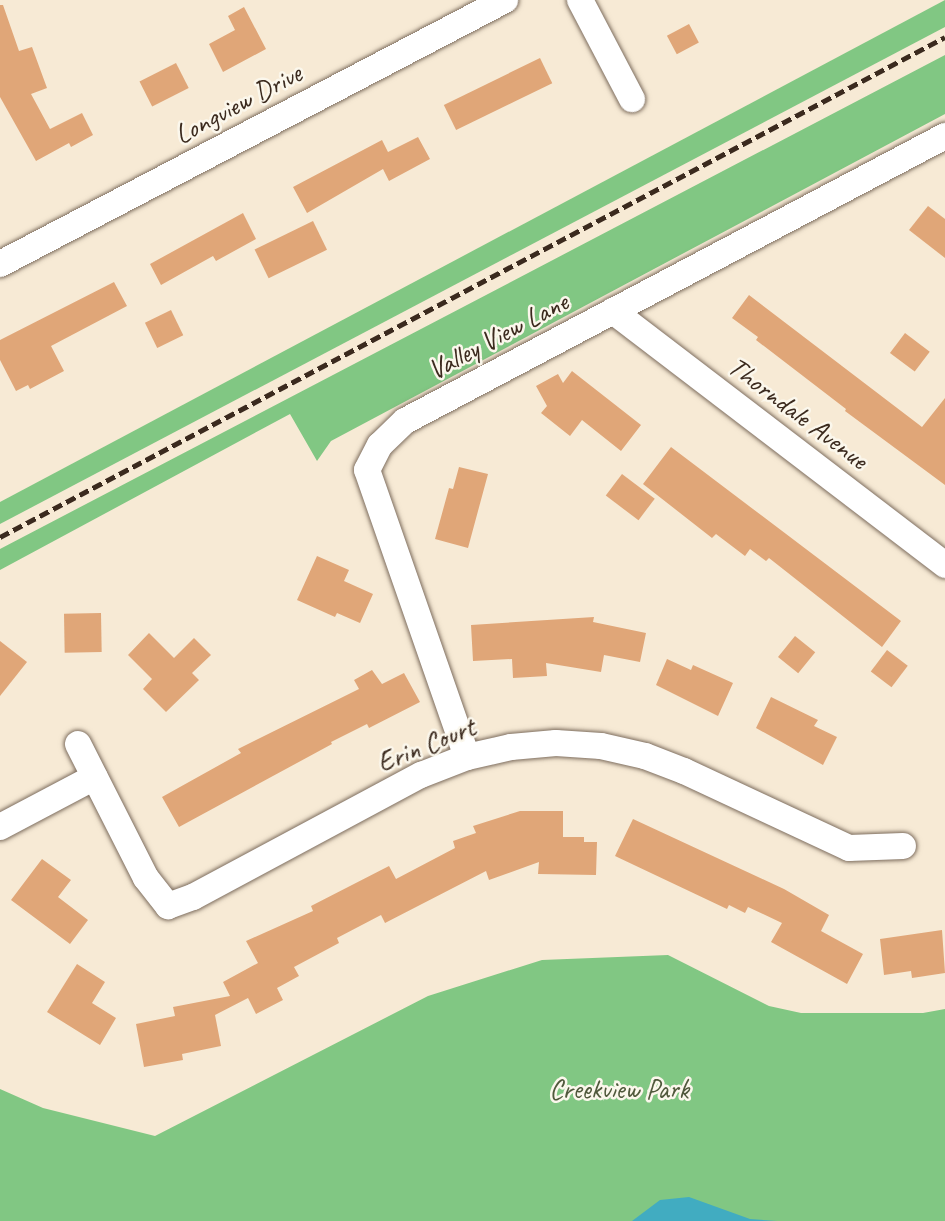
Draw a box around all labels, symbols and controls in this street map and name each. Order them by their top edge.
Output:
street label: Longview Drive [169,56,307,152]
street label: Valley View Lane [422,285,574,387]
street label: Thorndale Avenue [722,350,874,476]
street label: Erin Court [372,710,480,780]
park label: Creekview Park [549,1072,689,1106]

